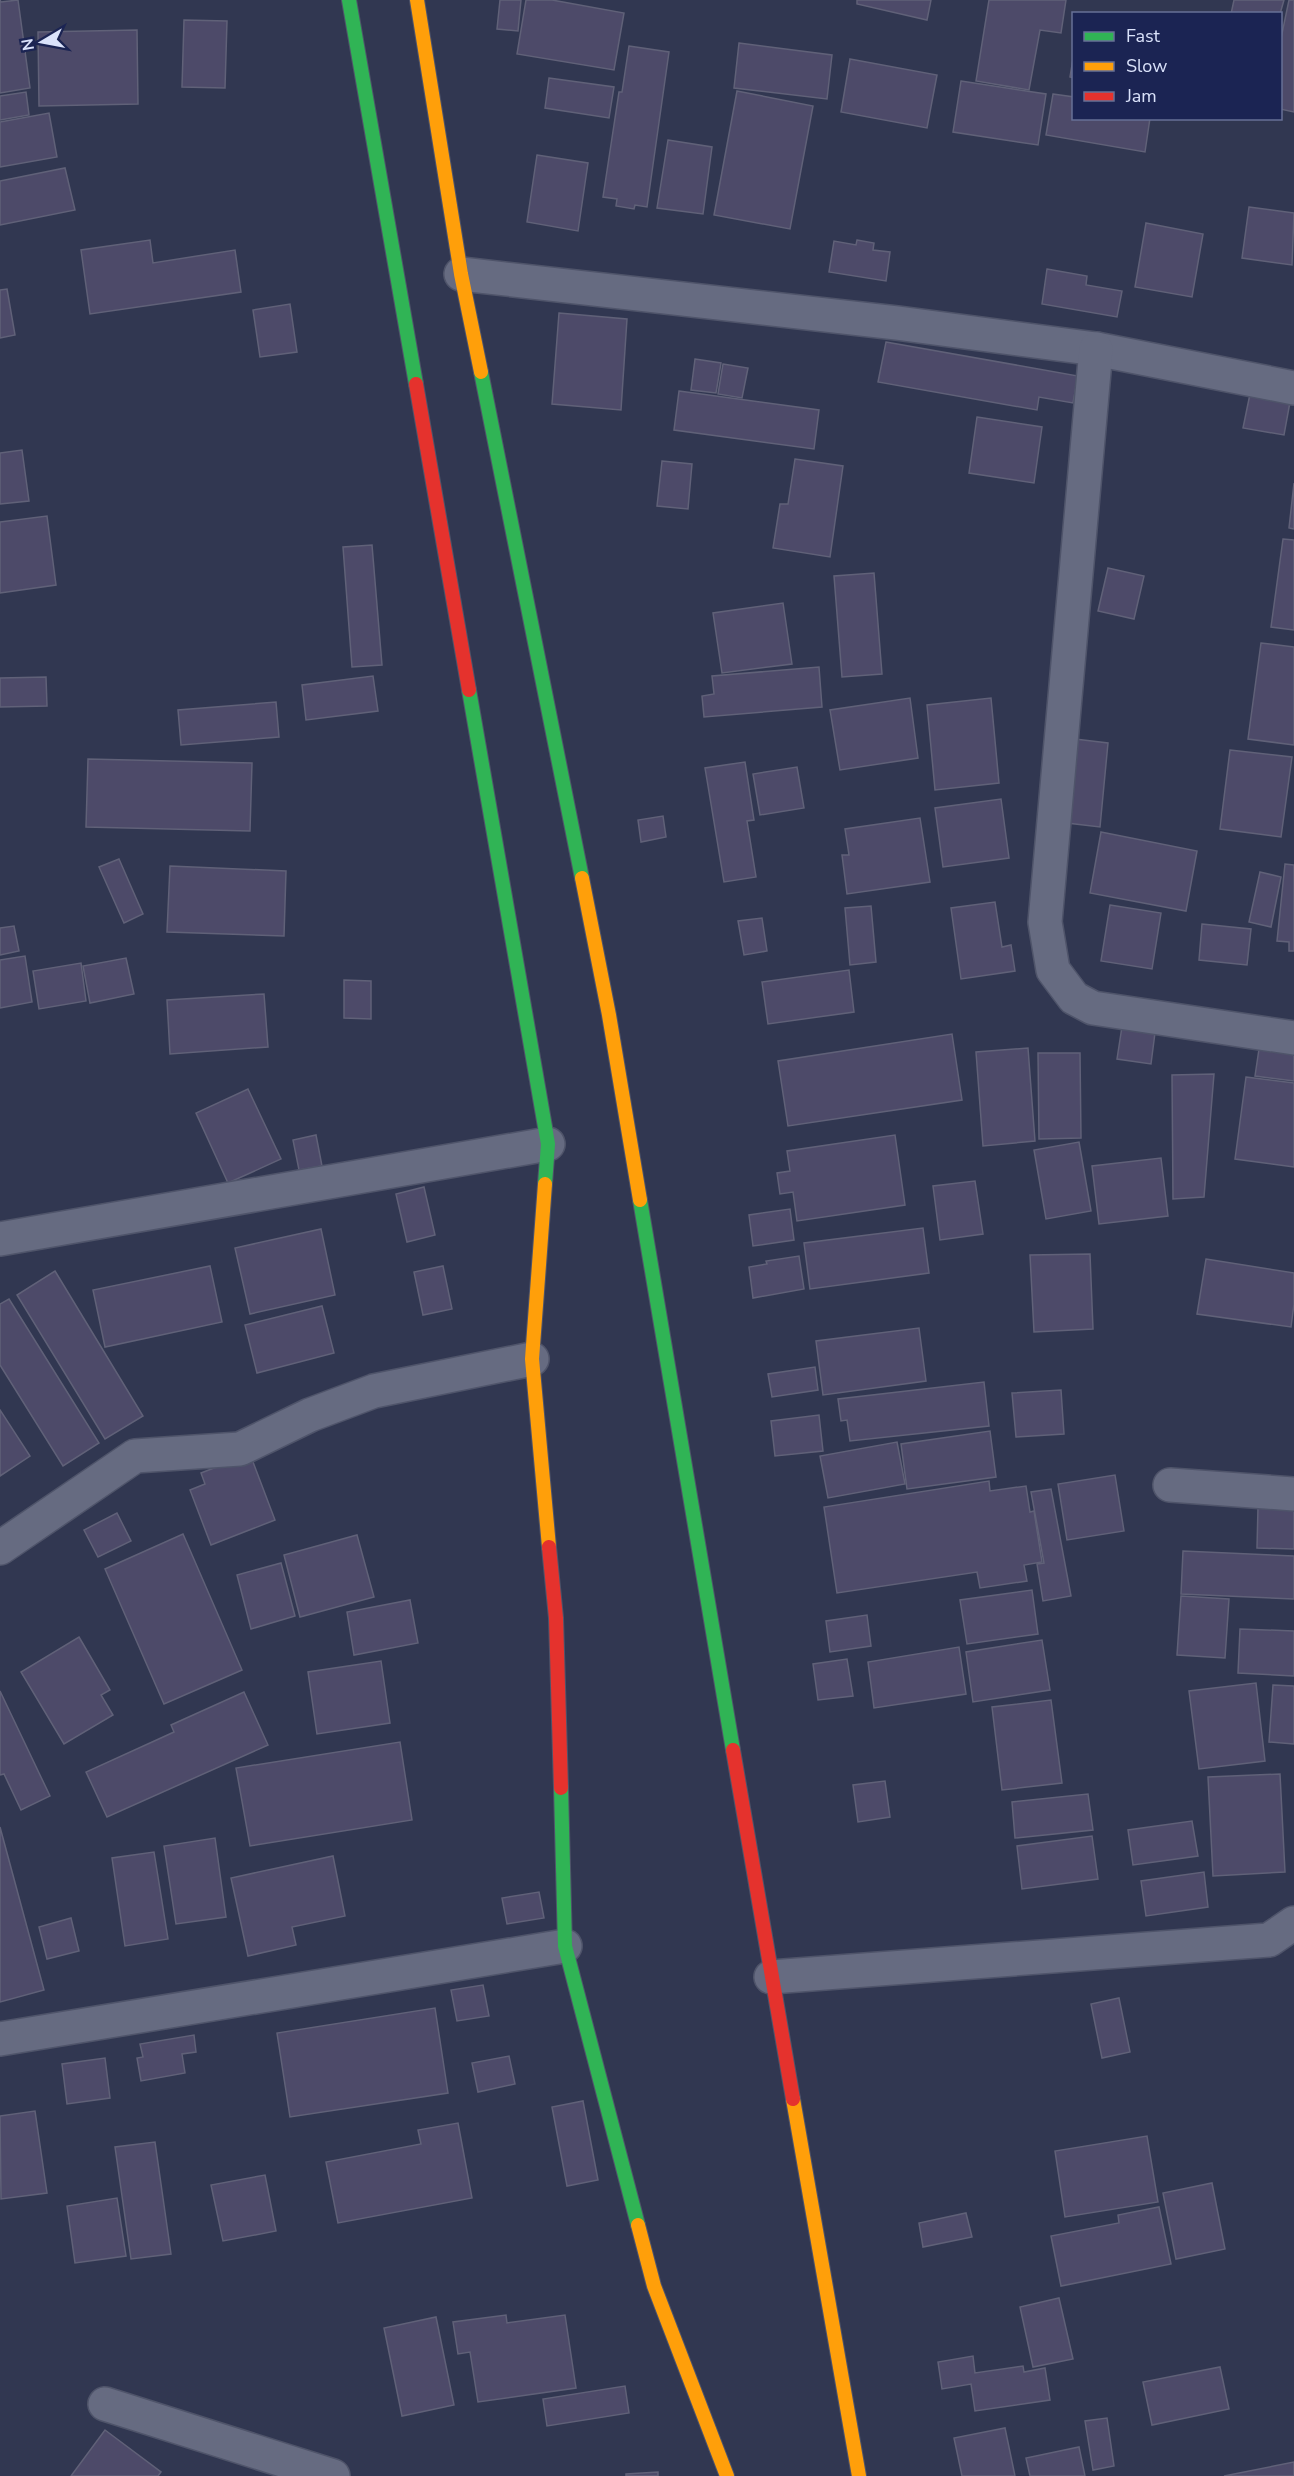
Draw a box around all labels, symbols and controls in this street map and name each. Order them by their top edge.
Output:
north arrow [12,12,72,72]
legend [1072,12,1282,120]
text: Fast [1126,24,1161,48]
text: N [16,37,40,52]
text: Slow [1126,54,1167,78]
text: Jam [1125,84,1157,108]

